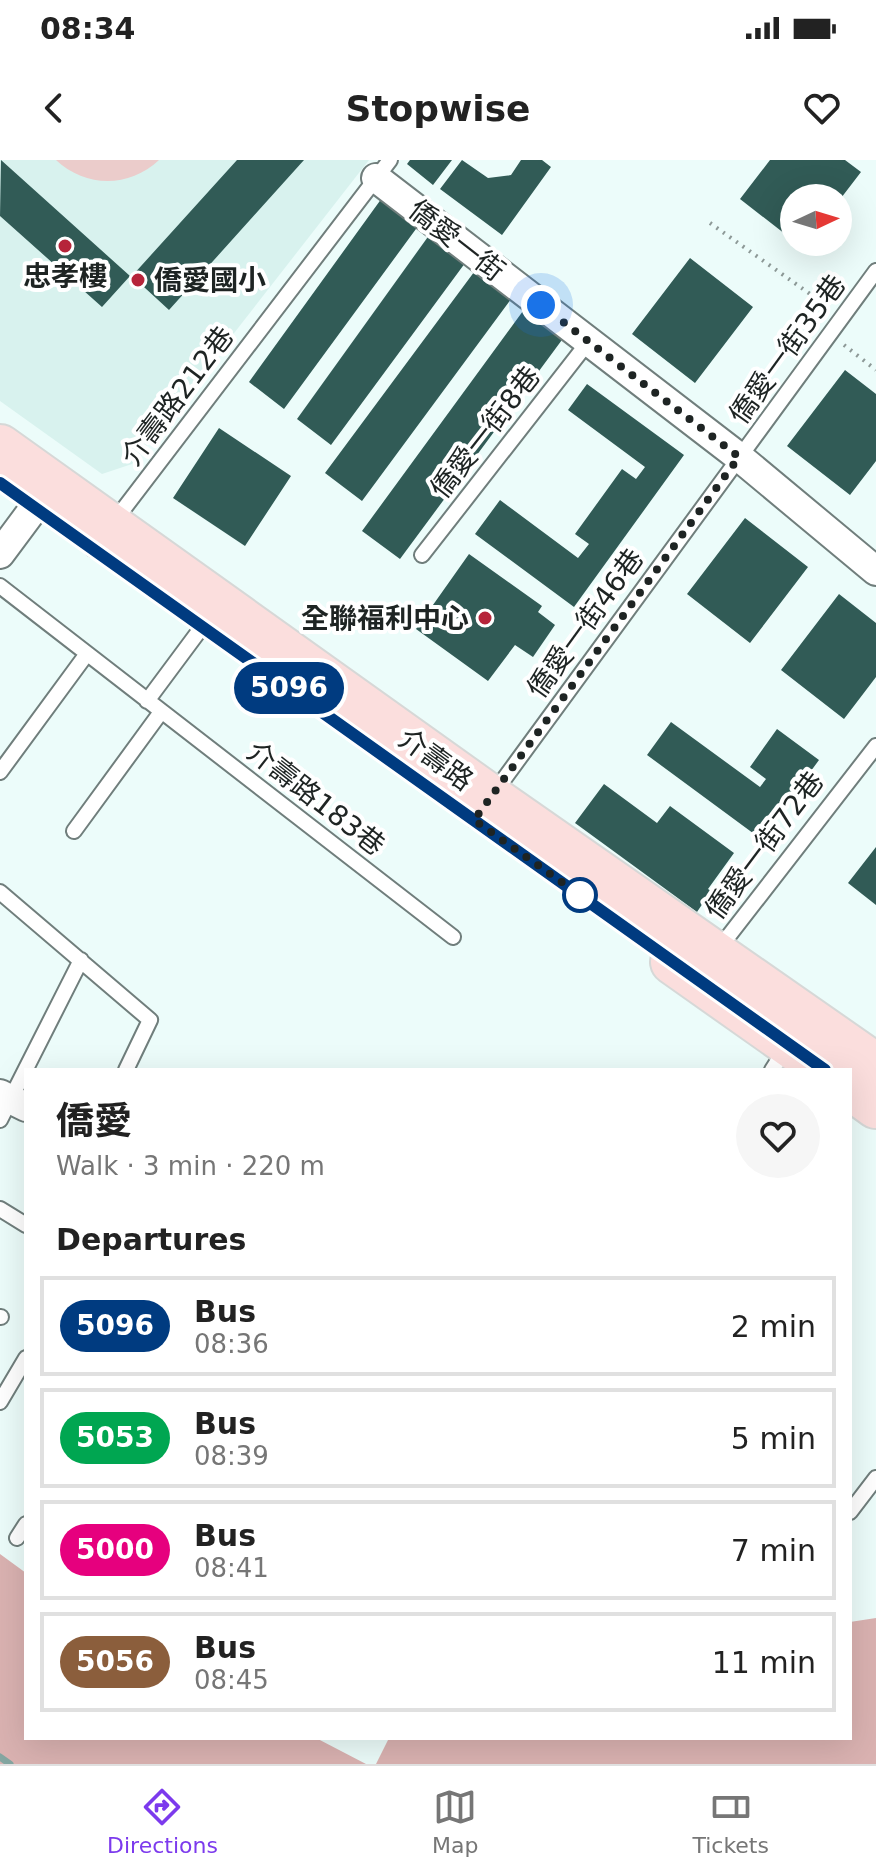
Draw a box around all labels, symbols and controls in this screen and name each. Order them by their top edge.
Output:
text: 08:34 [40,11,136,46]
icon: back [32,86,76,130]
icon: heart [800,86,844,130]
text: Stopwise [345,88,531,129]
north arrow [780,184,852,256]
map controls [780,184,852,256]
street label: 僑愛一街 [402,193,511,288]
marker: 忠孝樓 [56,237,74,255]
place label: 忠孝樓 [23,260,107,293]
place label: 僑愛國小 [154,264,266,297]
street label: 僑愛一街35巷 [722,269,852,430]
marker: 僑愛國小 [129,271,147,289]
your location [521,285,561,325]
street label: 介壽路212巷 [114,320,240,472]
street label: 僑愛一街8巷 [424,360,547,505]
street label: 僑愛一街46巷 [520,543,650,704]
place label: 全聯福利中心 [301,602,469,635]
marker: 全聯福利中心 [476,609,494,627]
line badge: 5096 [233,662,345,714]
text: 5096 [250,671,328,704]
street label: 介壽路 [392,721,479,797]
street label: 介壽路183巷 [240,734,391,862]
street label: 僑愛一街72巷 [698,765,830,925]
unlabelled marker [563,878,597,912]
button: heart [736,1094,820,1178]
text: 僑愛 [56,1099,132,1143]
text: Walk · 3 min · 220 m [56,1151,325,1181]
text: Departures [56,1222,246,1257]
text: Bus [194,1294,256,1329]
text: 5096 [76,1309,154,1342]
text: 2 min [731,1309,816,1344]
text: 08:36 [194,1329,269,1359]
text: Bus [194,1406,256,1441]
text: 5053 [76,1421,154,1454]
text: 5 min [731,1421,816,1456]
text: 08:39 [194,1441,269,1471]
text: Bus [194,1518,256,1553]
text: 5000 [76,1533,154,1566]
text: 7 min [731,1533,816,1568]
text: 08:41 [194,1553,269,1583]
text: Bus [194,1630,256,1665]
text: 5056 [76,1645,154,1678]
text: 11 min [712,1645,816,1680]
text: 08:45 [194,1665,269,1695]
tab: Directions [107,1785,218,1858]
tab: Map [432,1785,478,1858]
tab: Tickets [692,1785,769,1858]

